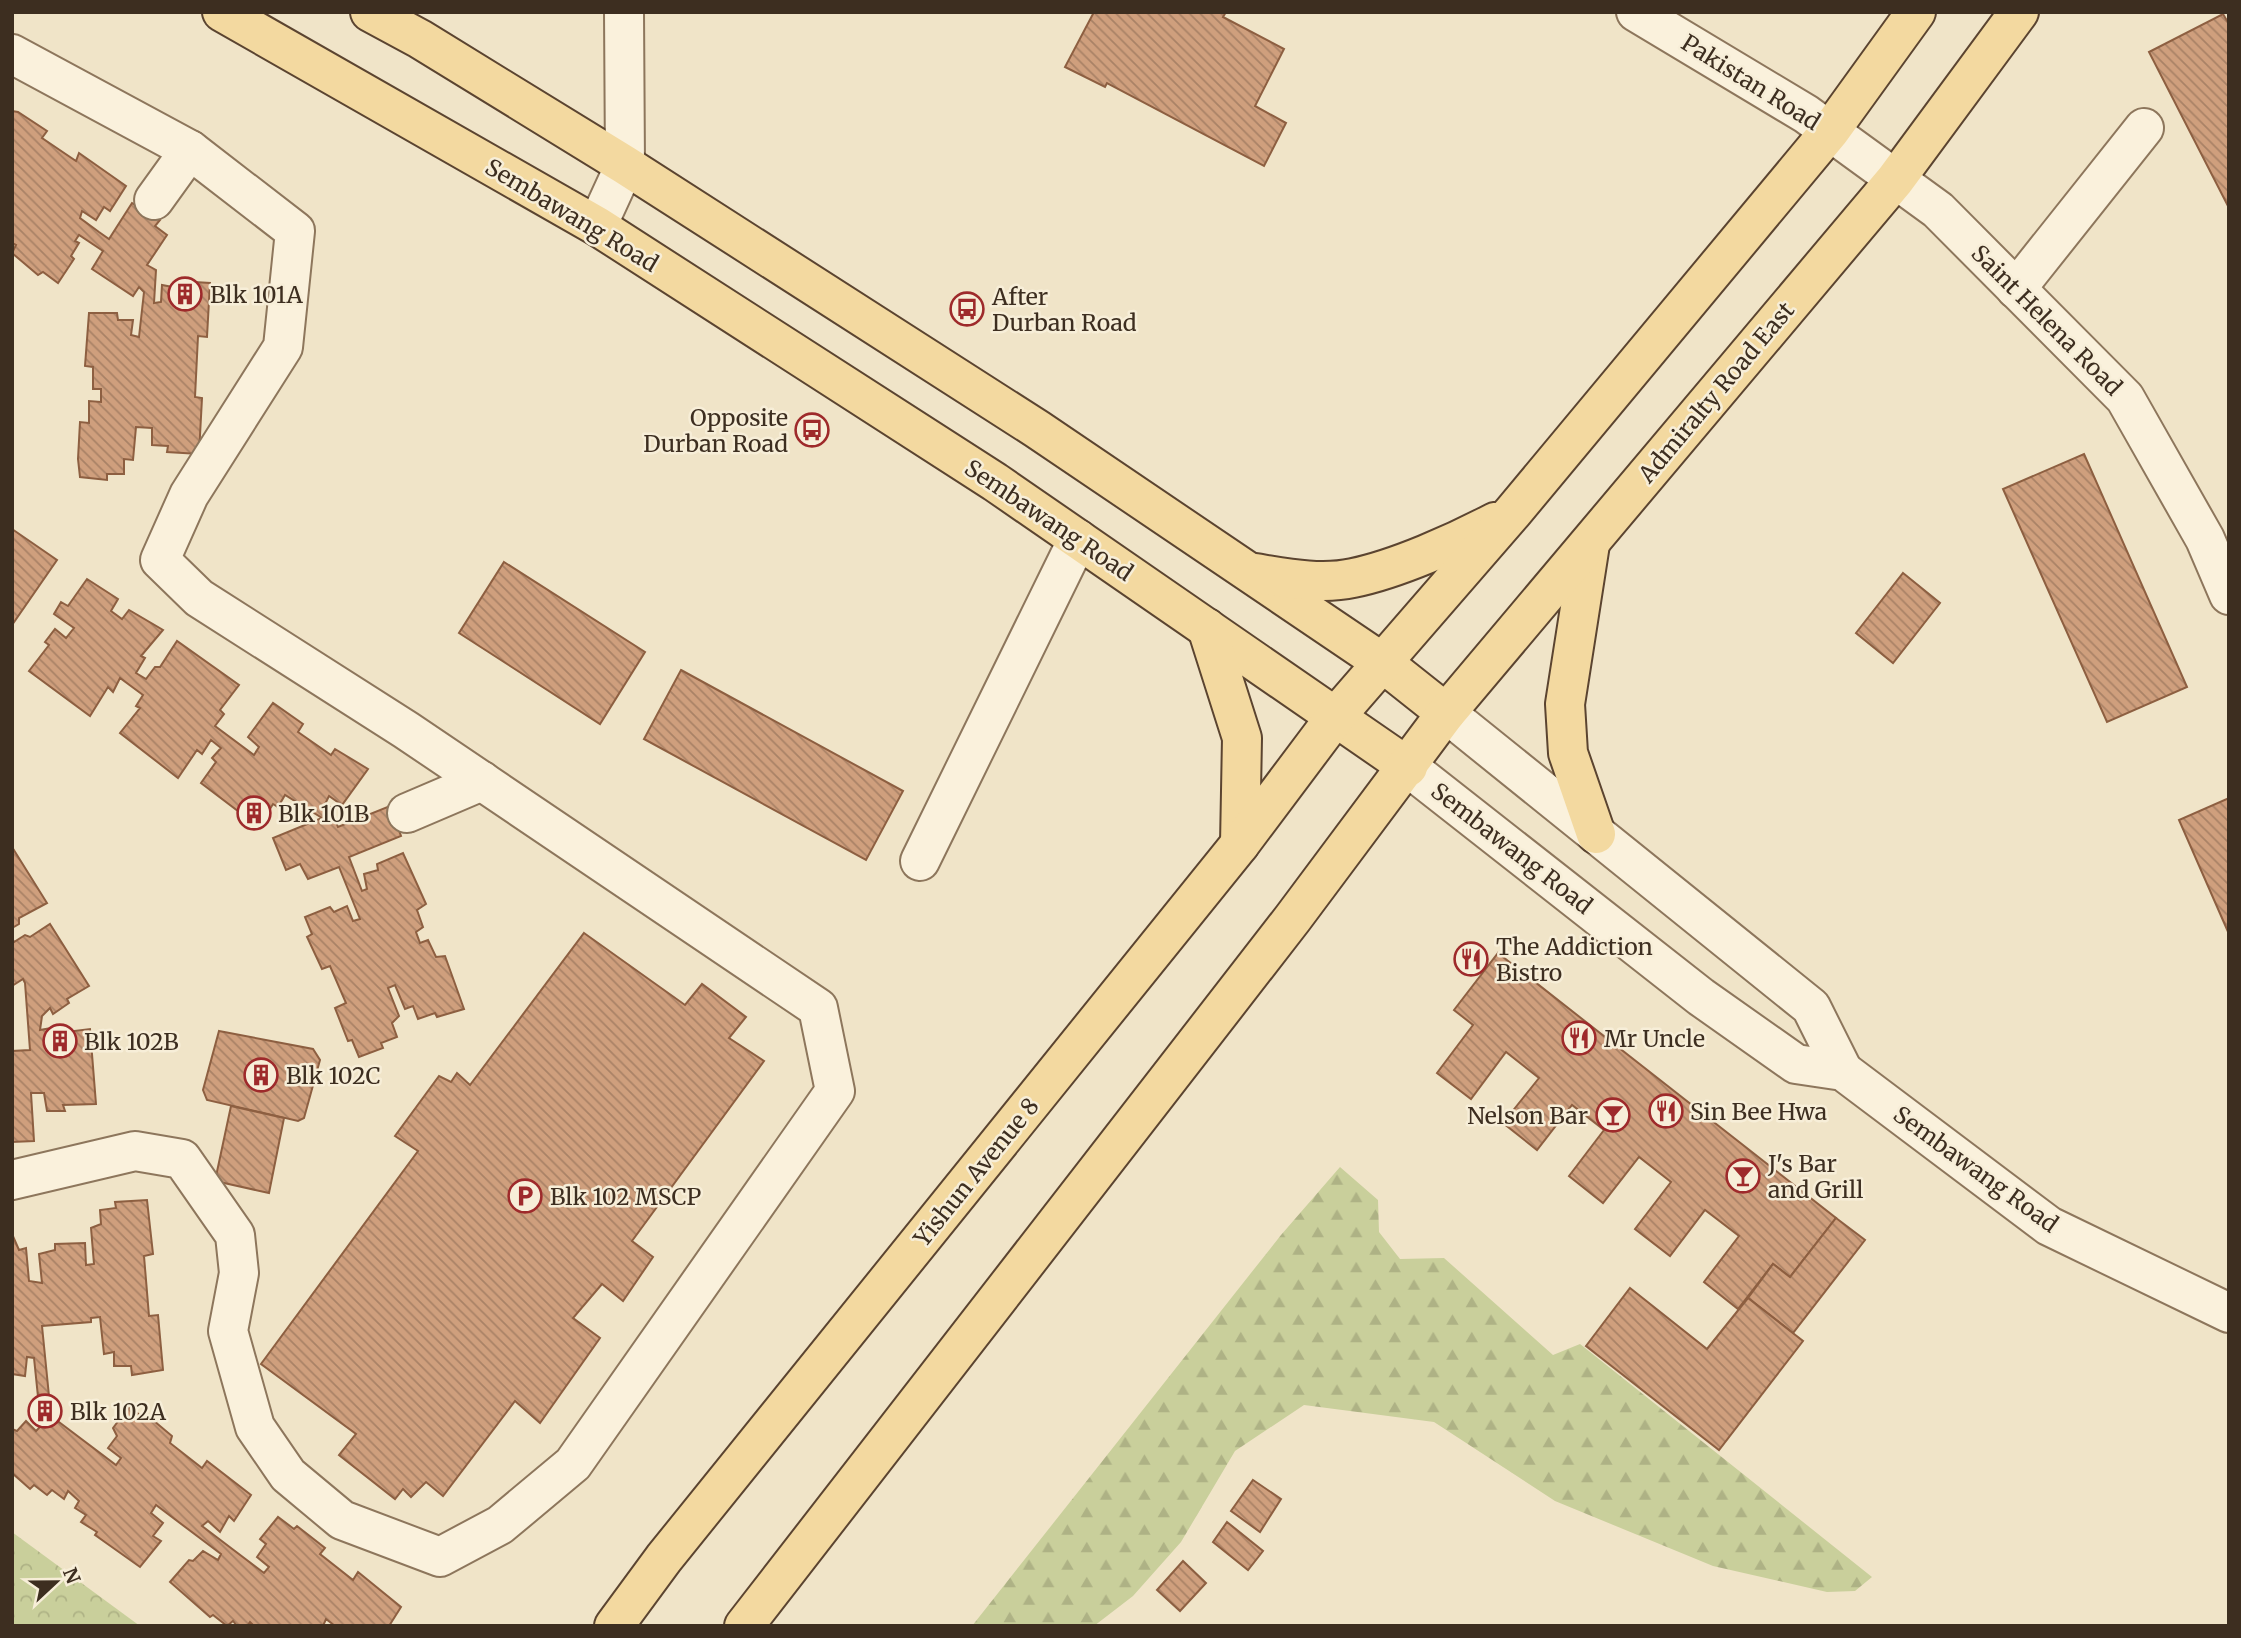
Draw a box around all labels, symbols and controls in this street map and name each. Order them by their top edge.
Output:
street label: Pakistan Road [1676,28,1826,136]
street label: Sembawang Road [480,152,664,278]
street label: Saint Helena Road [1966,239,2129,402]
building icon: Blk 101A [166,275,204,313]
place label: Blk 101A [210,280,304,309]
place label: After Durban Road [991,282,1137,337]
bus stop icon: After Durban Road [948,290,986,328]
street label: Admiralty Road East [1631,296,1800,489]
place label: Opposite Durban Road [643,403,788,458]
bus stop icon: Opposite Durban Road [793,411,831,449]
street label: Sembawang Road [959,453,1139,587]
street label: Sembawang Road [1426,776,1599,920]
building icon: Blk 101B [235,794,273,832]
place label: Blk 101B [278,799,369,828]
place label: The Addiction Bistro [1496,932,1653,987]
restaurant icon: The Addiction Bistro [1452,940,1490,978]
restaurant icon: Mr Uncle [1560,1019,1598,1057]
building icon: Blk 102B [41,1022,79,1060]
place label: Mr Uncle [1604,1024,1705,1053]
place label: Blk 102B [84,1027,179,1056]
building icon: Blk 102C [242,1056,280,1094]
place label: Blk 102C [286,1061,381,1090]
street label: Yishun Avenue 8 [907,1092,1045,1253]
restaurant icon: Sin Bee Hwa [1647,1092,1685,1130]
bar icon: Nelson Bar [1594,1096,1632,1134]
place label: Sin Bee Hwa [1690,1097,1827,1126]
street label: Sembawang Road [1888,1099,2064,1239]
place label: Nelson Bar [1467,1101,1588,1130]
place label: J's Bar and Grill [1767,1149,1863,1204]
bar icon: J's Bar and Grill [1724,1157,1762,1195]
parking icon: Blk 102 MSCP [506,1177,544,1215]
place label: Blk 102 MSCP [550,1182,701,1211]
building icon: Blk 102A [26,1392,64,1430]
place label: Blk 102A [70,1397,167,1426]
north arrow [21,1547,91,1617]
text: N [58,1564,86,1587]

